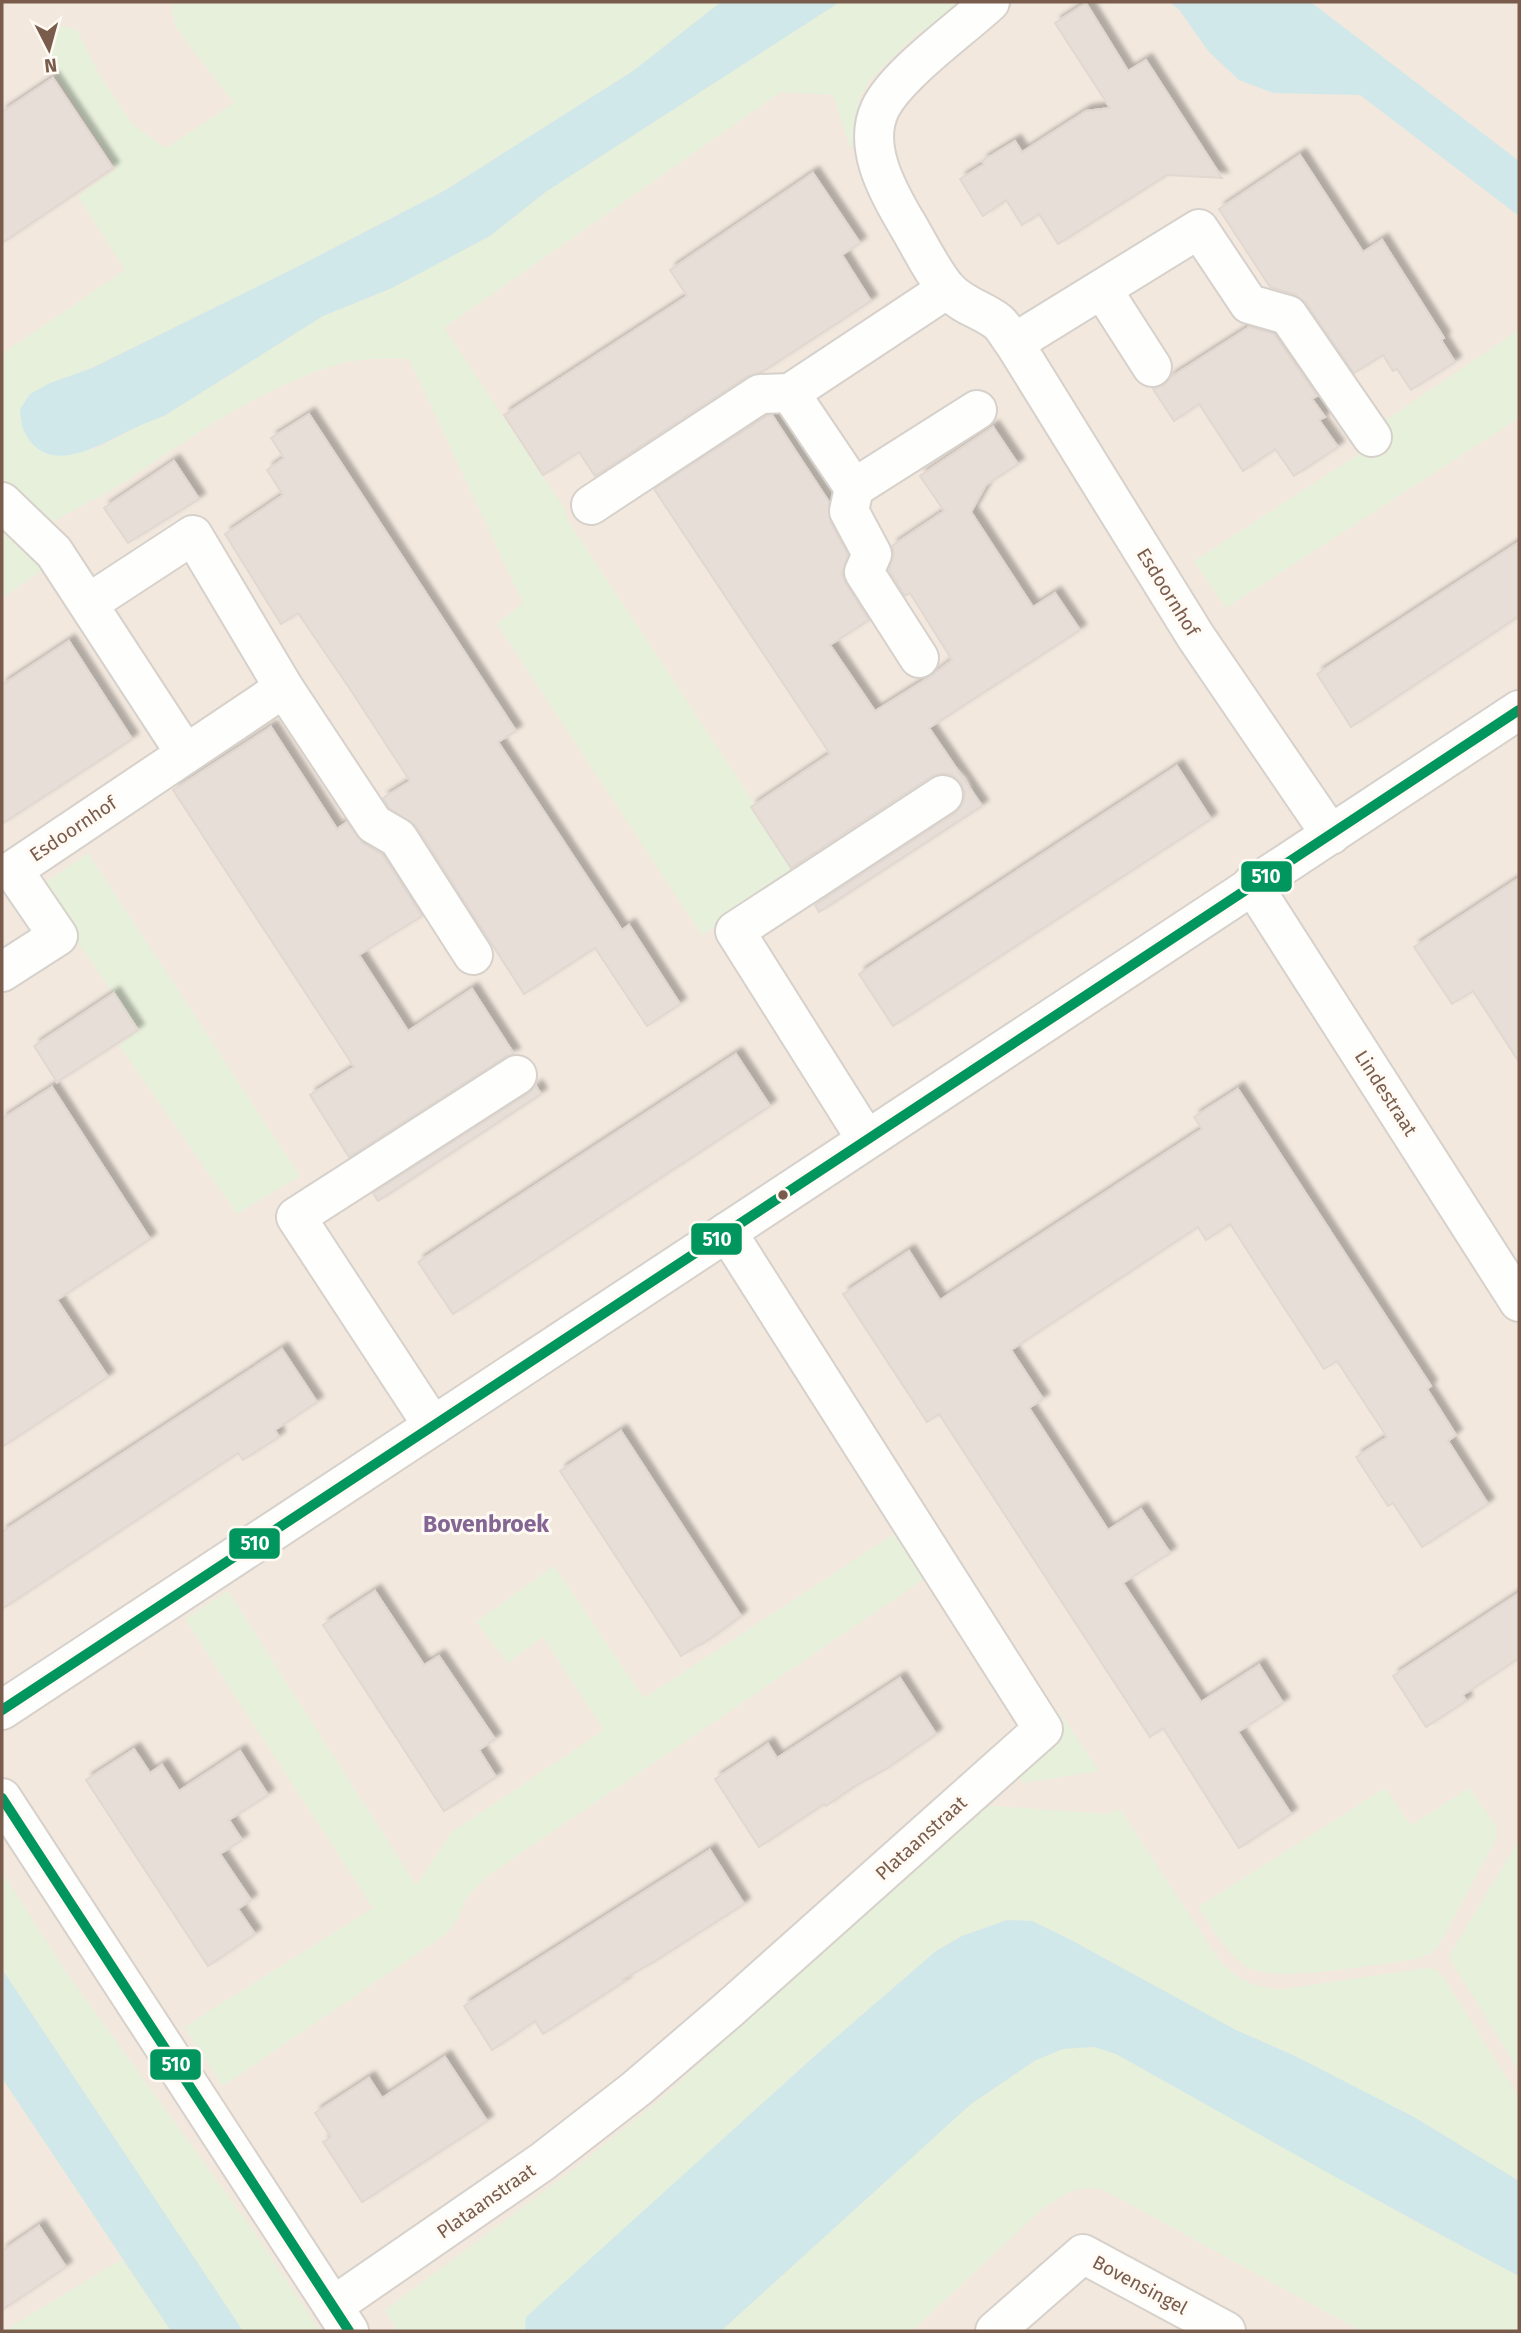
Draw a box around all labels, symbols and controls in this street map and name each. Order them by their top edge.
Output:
north arrow [14,14,84,84]
text: N [43,53,58,78]
street label: Esdoornhof [1132,544,1205,642]
street label: Esdoornhof [25,791,122,866]
line badge: 510 [1240,860,1293,893]
text: 510 [1251,865,1281,888]
street label: Lindestraat [1350,1046,1422,1140]
unlabelled marker [776,1188,790,1202]
line badge: 510 [690,1222,743,1256]
text: 510 [702,1228,732,1251]
district label: Bovenbroek [423,1510,549,1538]
line badge: 510 [228,1527,281,1560]
text: 510 [240,1532,270,1555]
street label: Plataanstraat [871,1791,972,1885]
line badge: 510 [149,2048,202,2081]
text: 510 [161,2053,191,2076]
street label: Plataanstraat [432,2159,540,2243]
street label: Bovensingel [1089,2250,1192,2320]

